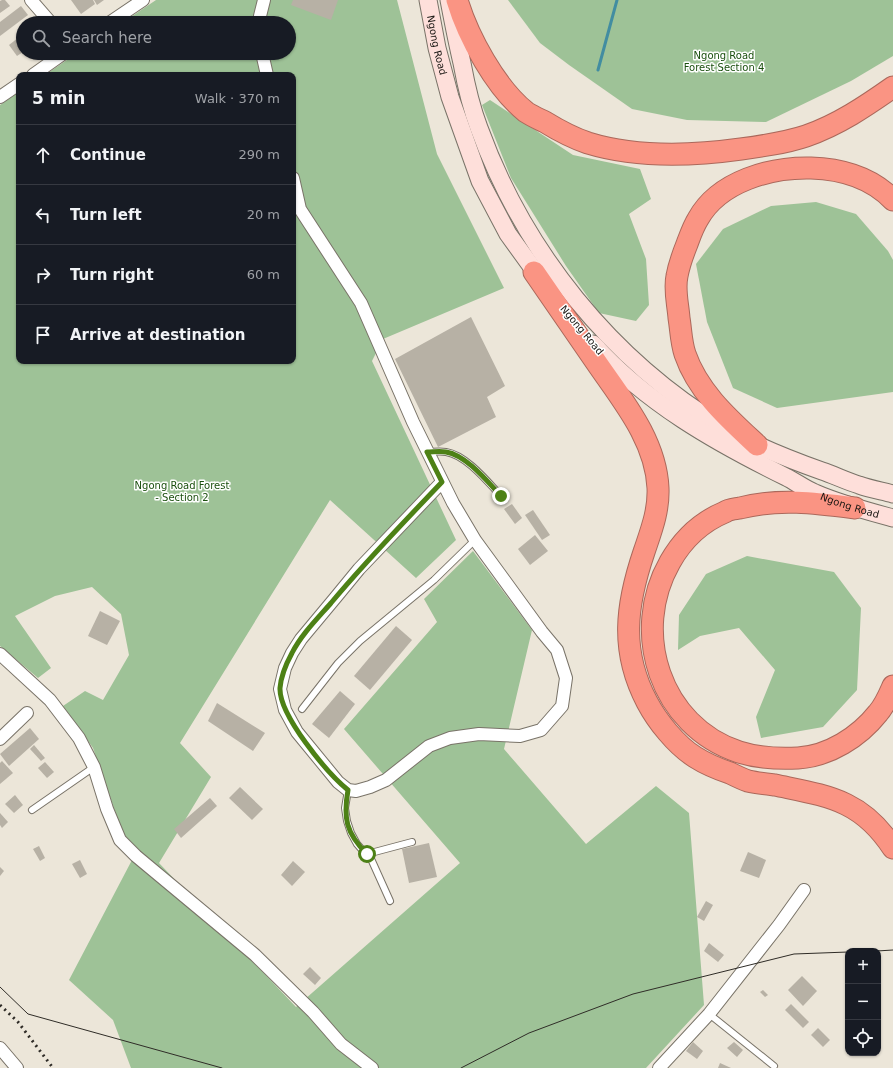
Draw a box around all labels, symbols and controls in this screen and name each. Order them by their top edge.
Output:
street label: Ngong Road [425,14,449,76]
search box [16,16,296,60]
icon: search [30,27,52,49]
text: Search here [62,29,152,47]
park label: Ngong Road Forest Section 4 [684,50,764,73]
text: 5 min [32,88,85,108]
text: Walk · 370 m [195,91,280,106]
icon: ahead [32,144,54,166]
text: Continue [70,146,146,164]
text: 290 m [238,147,280,162]
icon: left [32,204,54,226]
text: Turn left [70,206,142,224]
text: 20 m [247,207,280,222]
icon: right [32,264,54,286]
text: Turn right [70,266,154,284]
text: 60 m [247,267,280,282]
street label: Ngong Road [558,303,606,357]
icon: arrive [32,324,54,346]
text: Arrive at destination [70,326,245,344]
park label: Ngong Road Forest - Section 2 [135,480,229,503]
route end [492,487,510,505]
street label: Ngong Road [819,490,881,520]
route start [358,845,376,863]
map controls [845,948,881,1056]
button: + [845,948,881,984]
button: − [845,984,881,1020]
button: locate [845,1020,881,1056]

